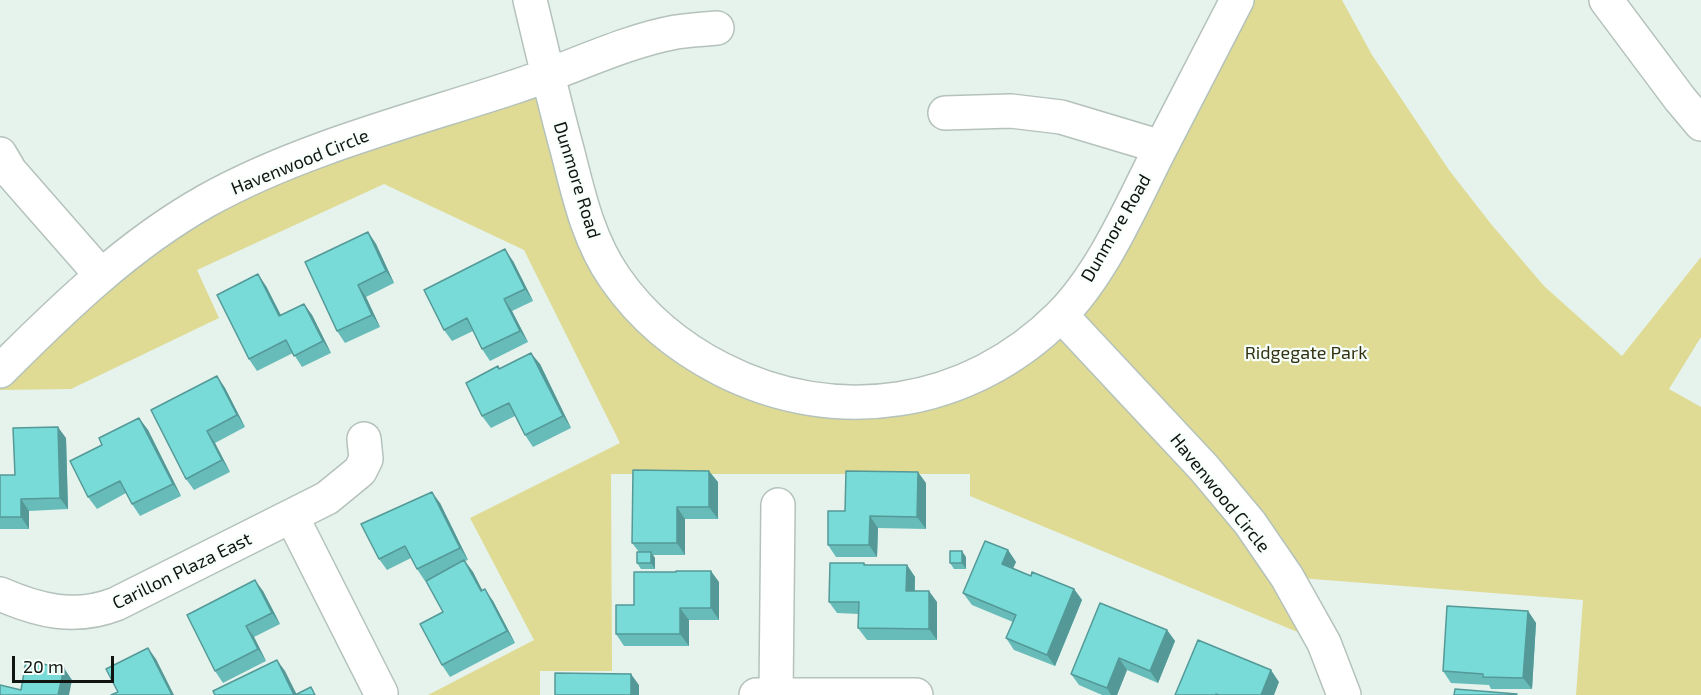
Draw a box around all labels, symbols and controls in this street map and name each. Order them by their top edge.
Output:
street label: Dunmore Road [549,119,605,241]
street label: Havenwood Circle [228,125,372,199]
street label: Dunmore Road [1076,170,1156,286]
park label: Ridgegate Park [1245,342,1367,364]
street label: Havenwood Circle [1165,429,1275,557]
street label: Carillon Plaza East [109,528,255,614]
scale bar [15,644,117,682]
text: 20 m [23,655,64,677]

